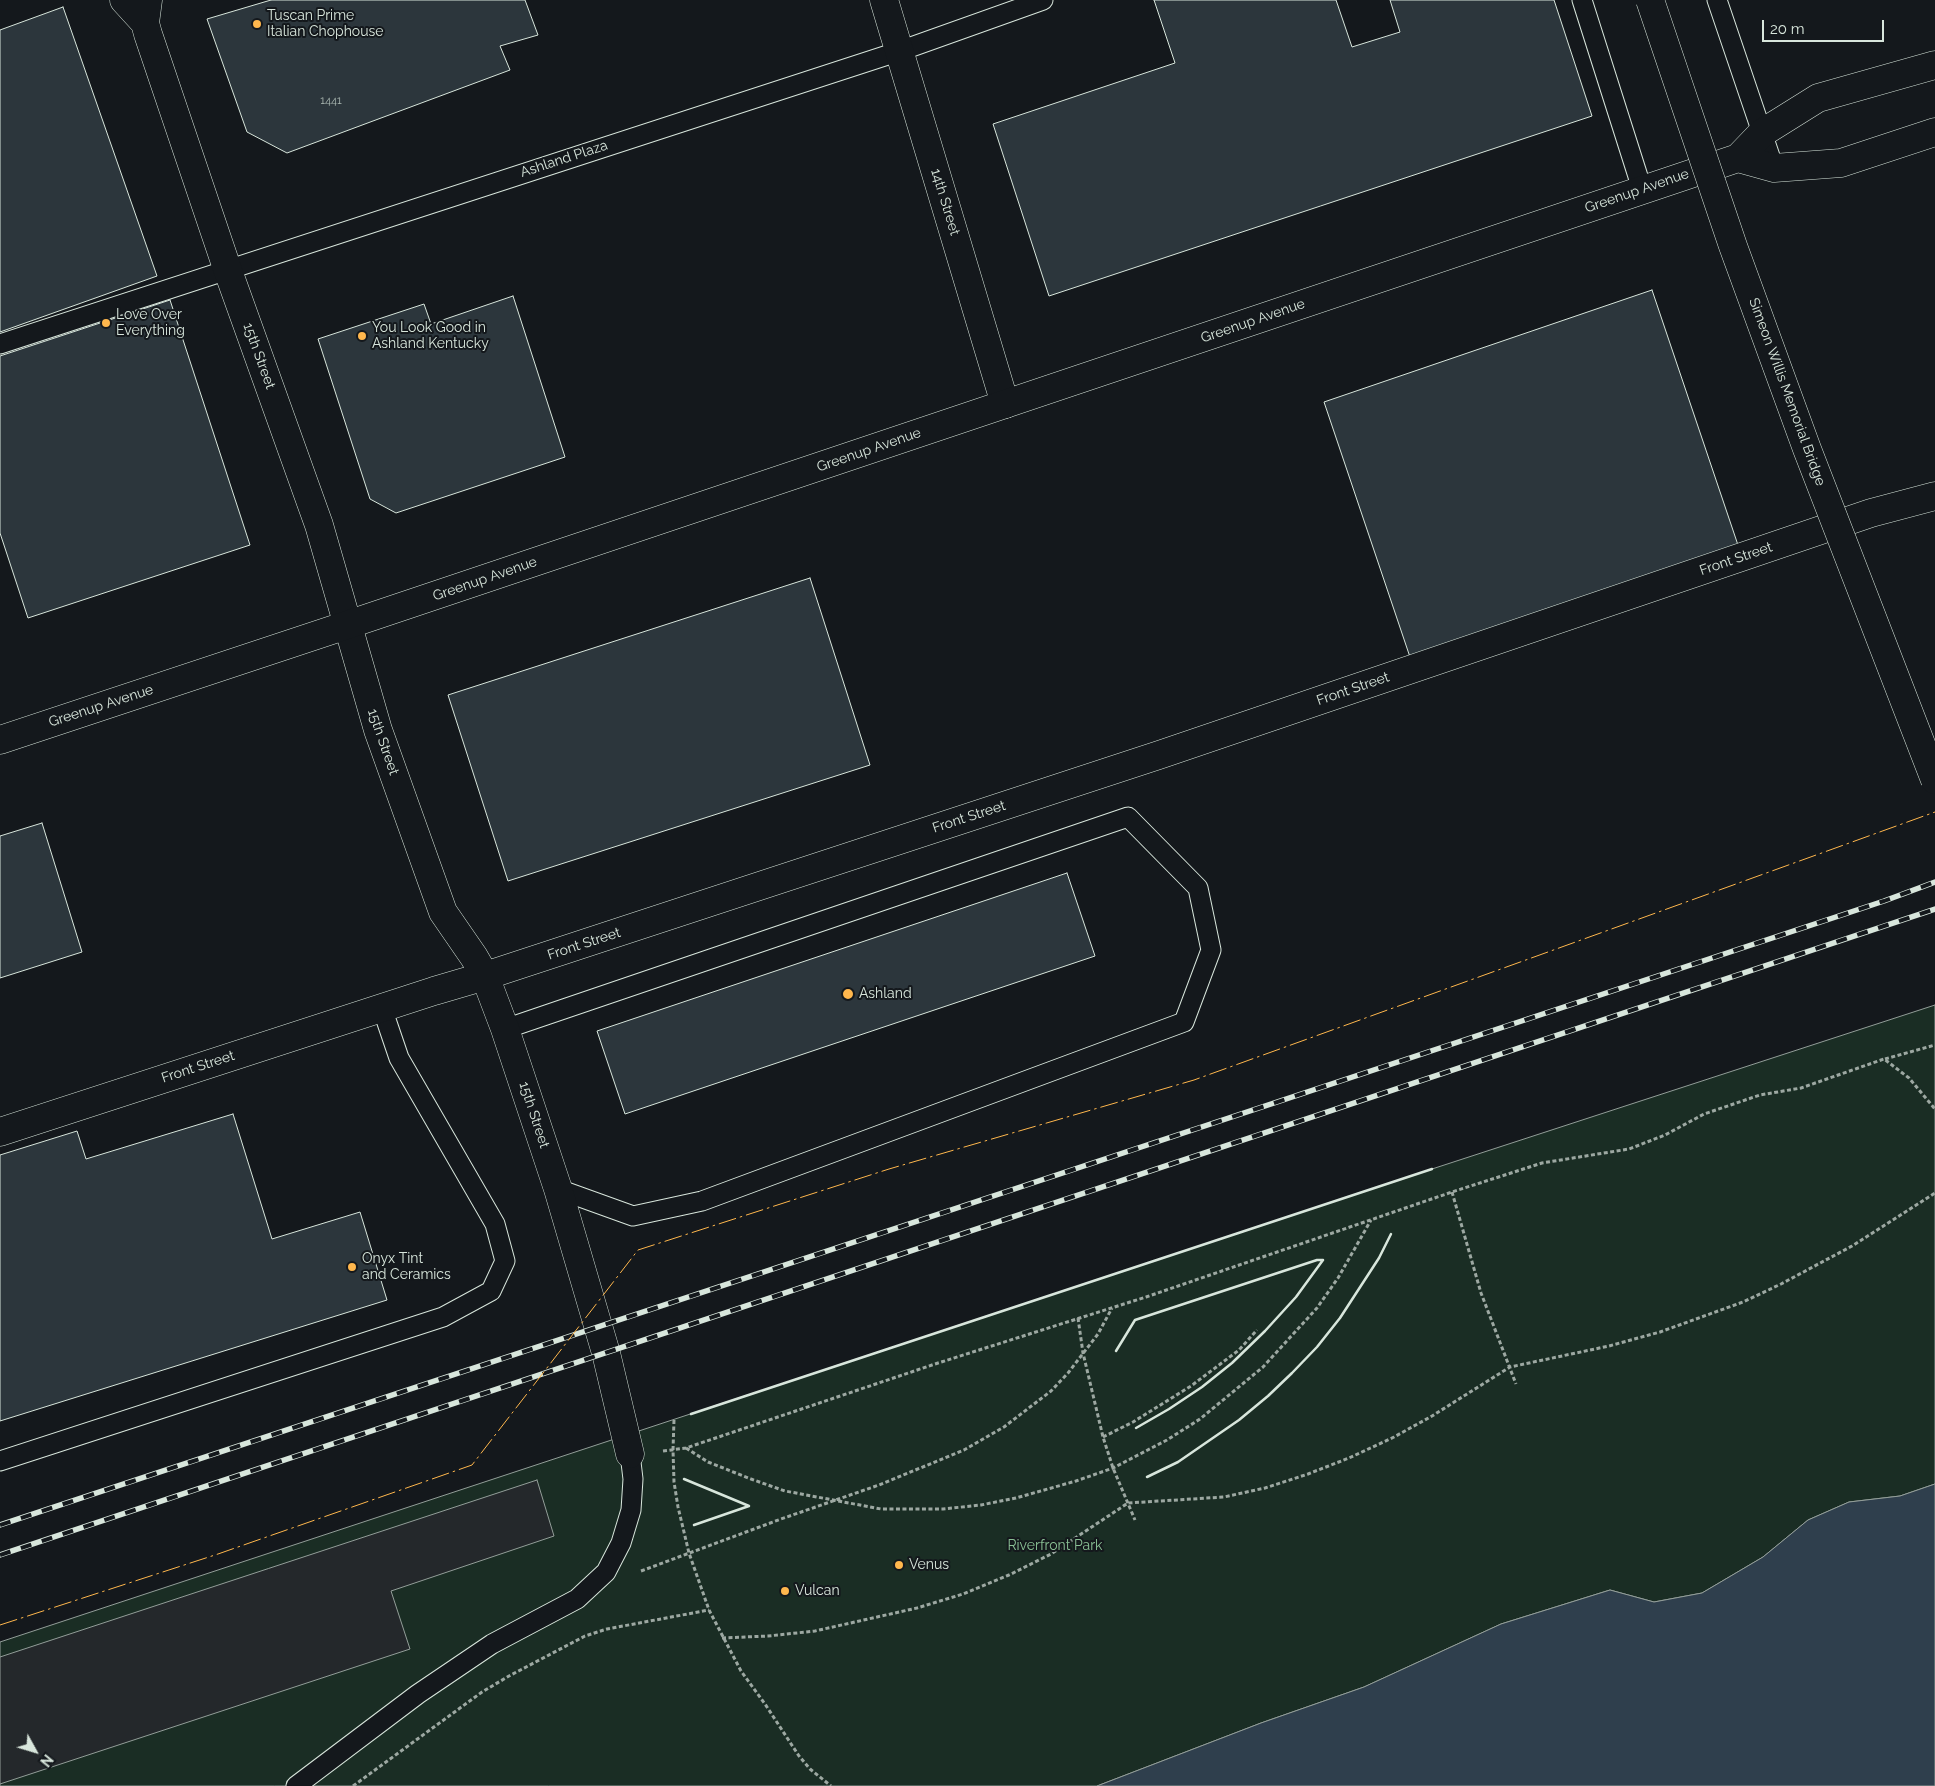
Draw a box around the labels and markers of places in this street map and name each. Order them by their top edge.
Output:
place label: Tuscan Prime Italian Chophouse [267,8,383,40]
marker: Tuscan Prime Italian Chophouse [251,18,263,30]
place label: Love Over Everything [116,307,185,340]
marker: Love Over Everything [100,317,112,329]
place label: You Look Good in Ashland Kentucky [372,320,489,352]
marker: You Look Good in Ashland Kentucky [356,330,368,342]
place label: Ashland [859,986,912,1002]
marker: Ashland [841,987,855,1001]
place label: Onyx Tint and Ceramics [362,1251,451,1284]
marker: Onyx Tint and Ceramics [346,1261,358,1273]
place label: Venus [909,1557,949,1573]
marker: Venus [893,1559,905,1571]
place label: Vulcan [795,1583,840,1599]
marker: Vulcan [779,1585,791,1597]

